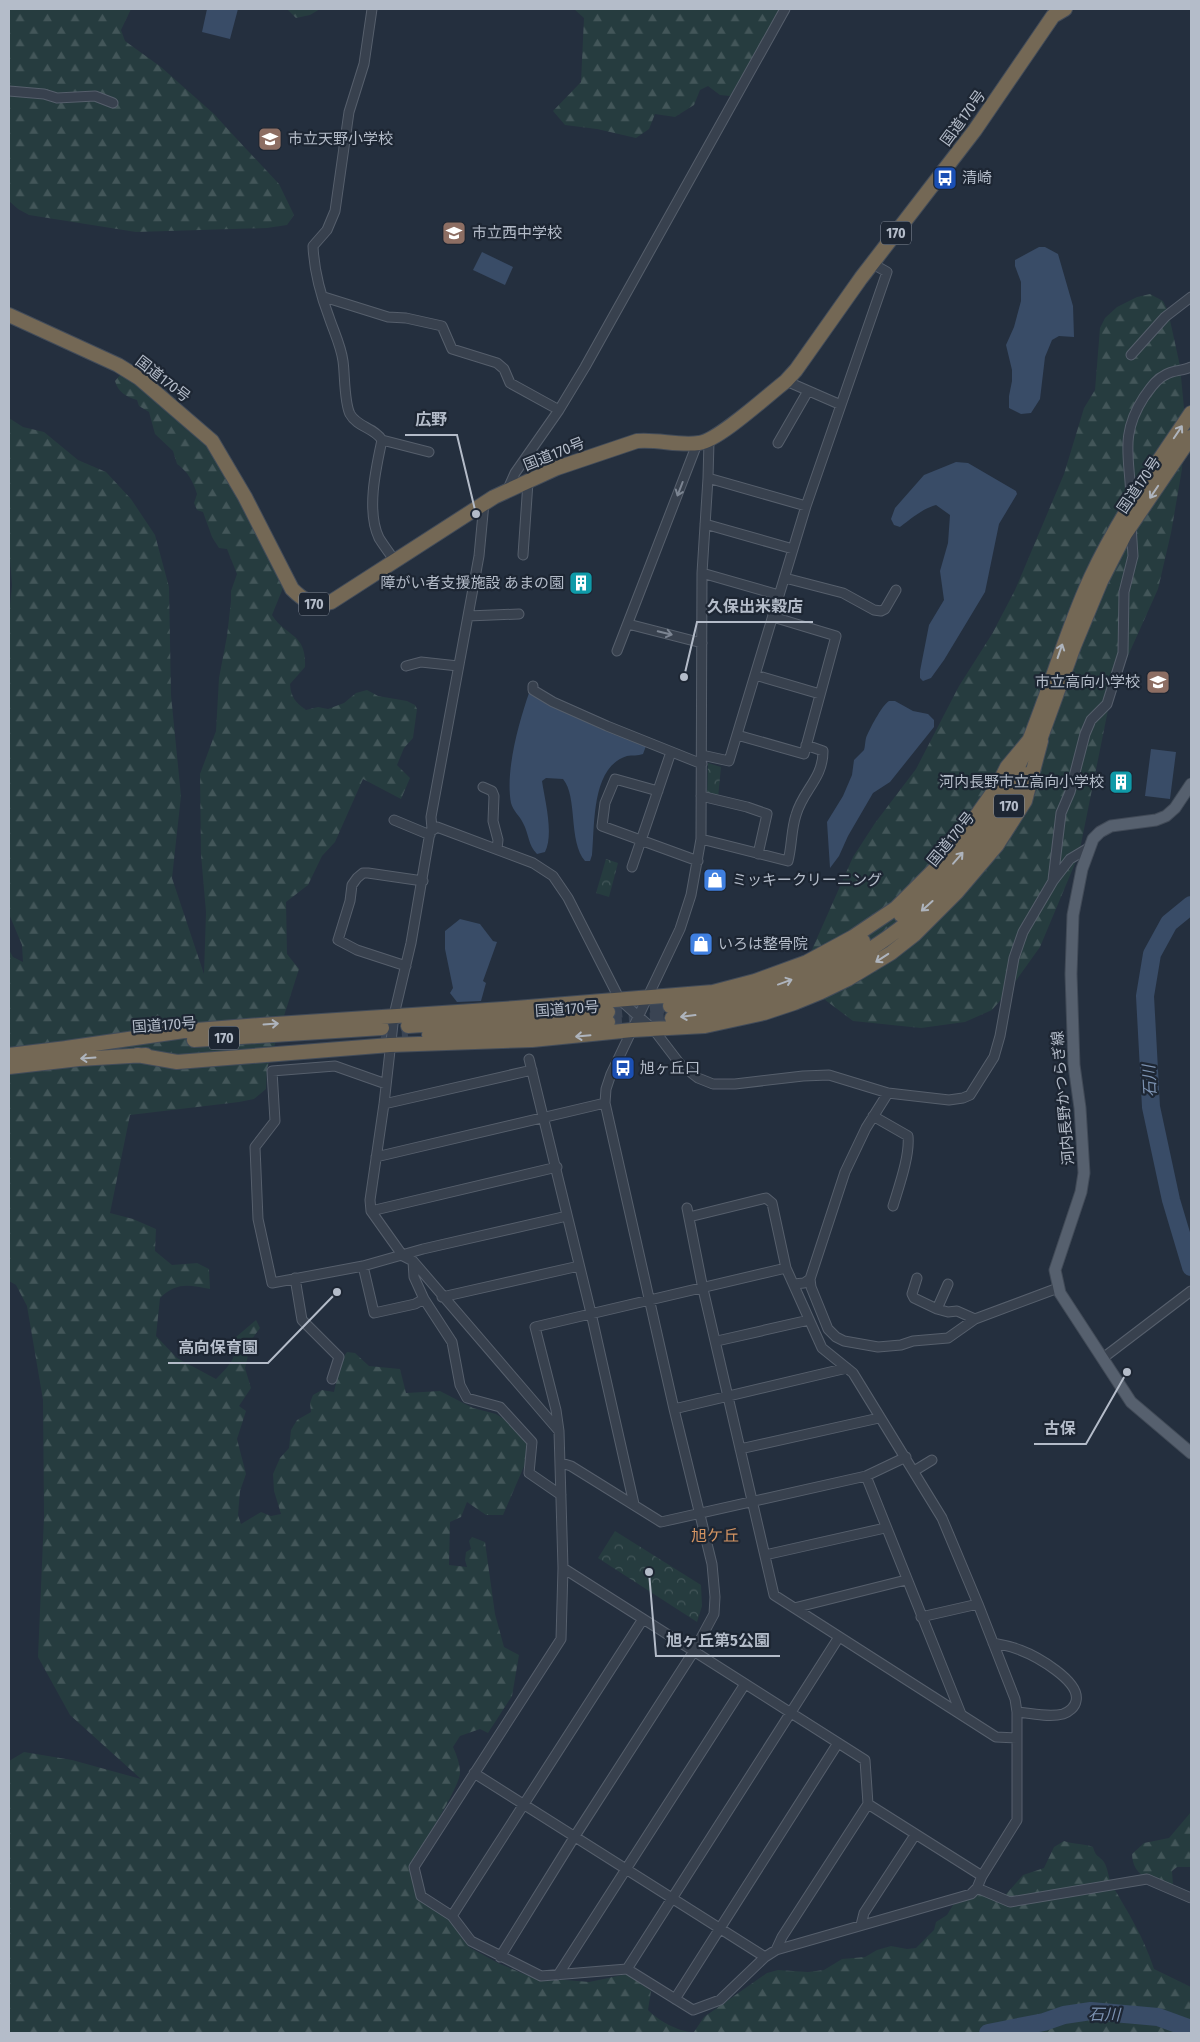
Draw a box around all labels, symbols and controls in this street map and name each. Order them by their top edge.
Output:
street label: 国道170号 [937,87,989,149]
school or university icon: 市立天野小学校 [257,126,283,152]
place label: 市立天野小学校 [288,130,393,148]
bus stop icon: 清崎 [932,165,958,191]
place label: 清崎 [962,169,992,187]
school or university icon: 市立西中学校 [441,220,467,246]
road number: 170 [881,222,911,244]
place label: 市立西中学校 [472,224,562,242]
street label: 国道170号 [132,352,194,406]
callout: 広野 [405,404,457,435]
text: 広野 [415,410,447,429]
one-way arrow [1173,425,1183,439]
street label: 国道170号 [521,434,587,474]
street label: 国道170号 [1113,453,1165,517]
one-way arrow [675,481,684,496]
one-way arrow [1149,484,1159,498]
building icon: 障がい者支援施設 あまの園 [568,570,594,596]
place label: 障がい者支援施設 あまの園 [380,574,564,592]
callout: 久保出米穀店 [697,591,813,622]
road number: 170 [299,592,329,616]
text: 久保出米穀店 [707,597,803,616]
one-way arrow [657,629,673,639]
one-way arrow [1056,644,1065,660]
school or university icon: 市立高向小学校 [1145,669,1171,695]
place label: 市立高向小学校 [1035,673,1140,691]
building icon: 河内長野市立高向小学校 [1108,769,1134,795]
place label: 河内長野市立高向小学校 [939,773,1104,791]
road number: 170 [994,794,1024,818]
street label: 国道170号 [924,808,978,870]
one-way arrow [952,852,963,865]
shop icon: ミッキークリーニング [702,867,728,893]
place label: ミッキークリーニング [732,871,882,889]
one-way arrow [921,900,934,912]
shop icon: いろは整骨院 [688,931,714,957]
place label: いろは整骨院 [718,935,808,953]
one-way arrow [875,953,889,964]
one-way arrow [777,977,793,986]
street label: 国道170号 [534,998,600,1020]
one-way arrow [681,1011,697,1021]
street label: 国道170号 [131,1014,197,1036]
one-way arrow [263,1019,279,1029]
road number: 170 [209,1026,239,1050]
street label: 河内長野かつらぎ線 [1048,1030,1078,1166]
one-way arrow [576,1031,592,1041]
one-way arrow [80,1054,96,1063]
bus stop icon: 旭ヶ丘口 [610,1055,636,1081]
place label: 旭ヶ丘口 [640,1059,700,1077]
water label: 石川 [1139,1063,1160,1097]
callout: 高向保育園 [168,1332,268,1363]
text: 高向保育園 [178,1338,258,1357]
callout: 古保 [1034,1413,1086,1444]
text: 古保 [1044,1419,1076,1438]
district label: 旭ケ丘 [691,1526,739,1545]
callout: 旭ヶ丘第5公園 [656,1625,780,1656]
text: 旭ヶ丘第5公園 [666,1631,770,1650]
water label: 石川 [1088,2005,1122,2024]

